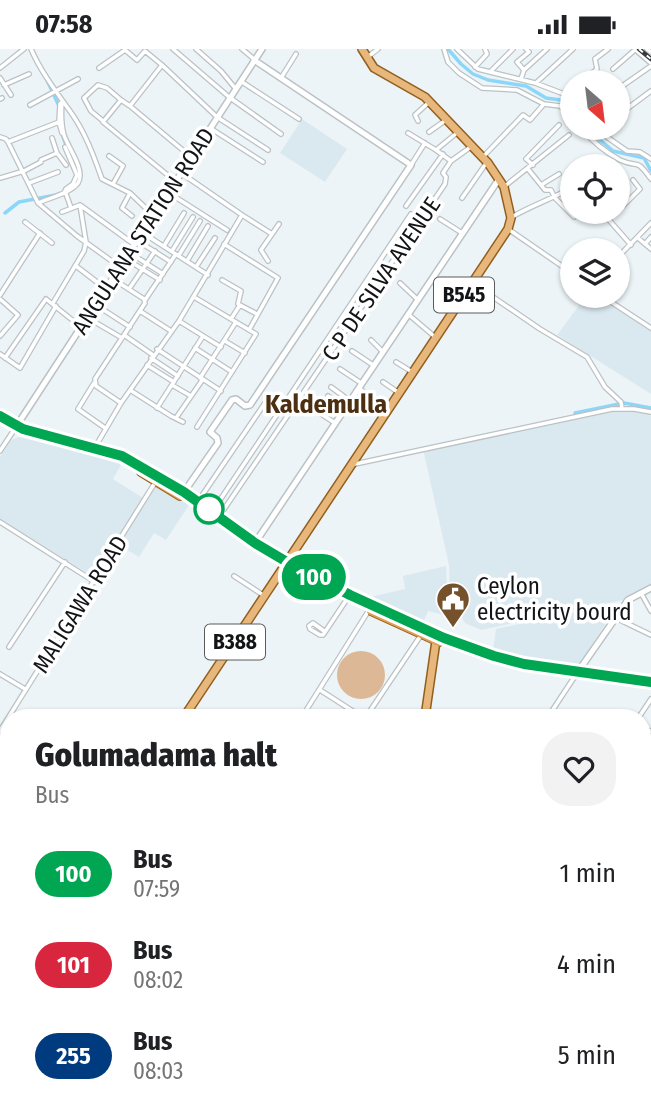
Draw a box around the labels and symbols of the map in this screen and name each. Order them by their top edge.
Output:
north arrow [560,70,630,140]
street label: ANGULANA STATION ROAD [66,123,220,339]
street label: C P DE SILVA AVENUE [316,192,446,366]
road number: B545 [434,278,494,313]
district label: Kaldemulla [265,389,387,420]
unlabelled marker [194,494,224,524]
street label: MALIGAWA ROAD [27,530,133,678]
line badge: 100 [274,554,354,600]
place label: Ceylon electricity bourd [477,572,632,626]
public building icon: Ceylon electricity bourd [434,580,472,629]
road number: B388 [205,625,265,659]

